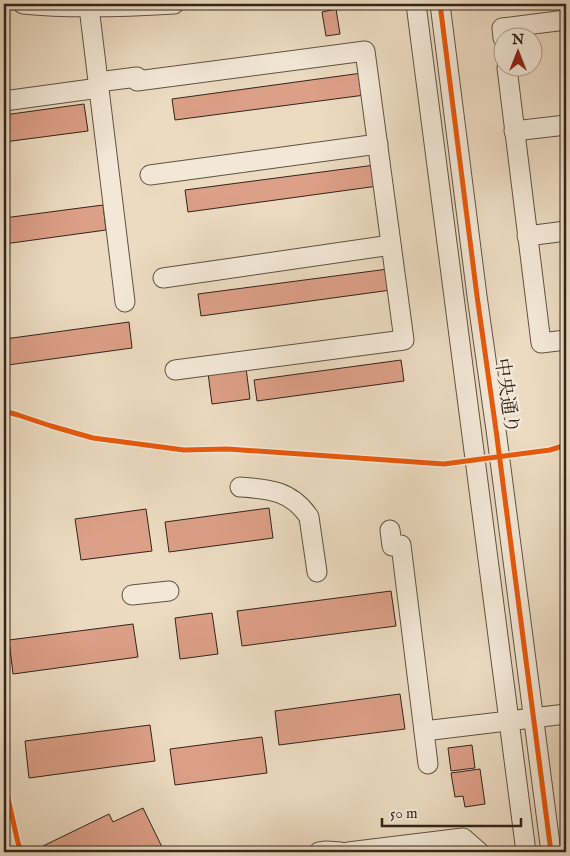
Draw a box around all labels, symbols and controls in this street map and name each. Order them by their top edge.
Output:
north arrow [492,28,542,78]
text: N [511,31,524,49]
street label: 中央通り [489,357,523,435]
scale bar [382,796,521,828]
text: 50 m [390,804,418,823]

